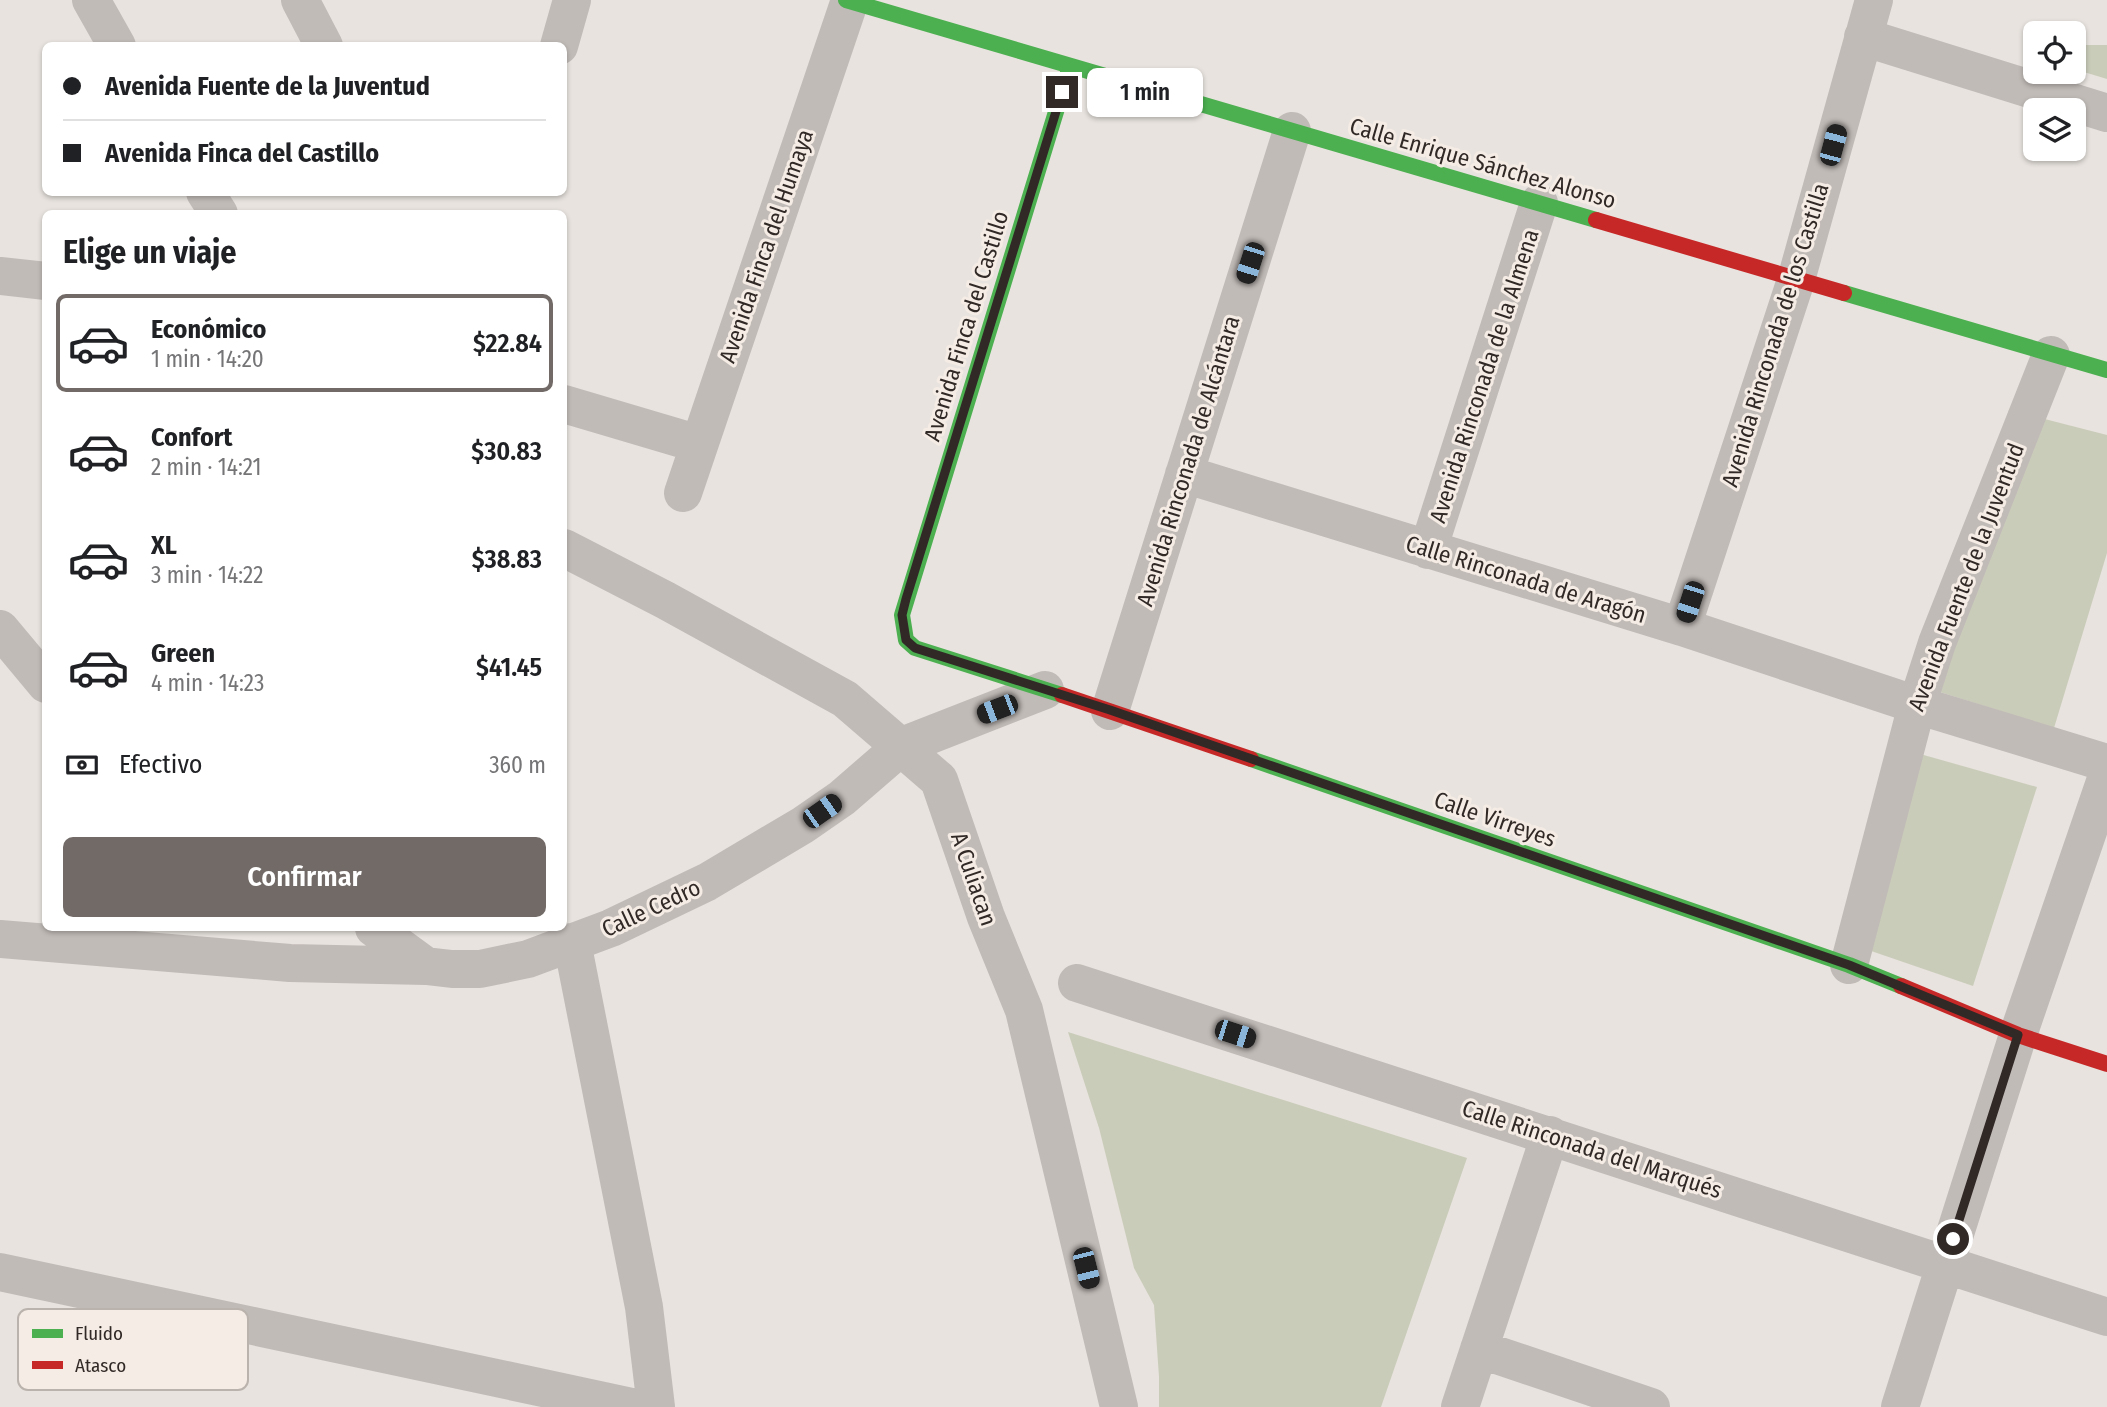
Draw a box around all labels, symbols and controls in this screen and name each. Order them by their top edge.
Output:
map controls [2023,21,2086,161]
button: locate [2023,21,2086,84]
callout: 1 min [1086,68,1202,116]
text: Avenida Fuente de la Juventud [105,71,430,102]
route end [1046,76,1078,108]
text: 1 min [1120,78,1170,106]
button: layers [2023,98,2086,161]
street label: Calle Enrique Sánchez Alonso [1347,112,1619,214]
car [1818,122,1849,168]
street label: Avenida Finca del Humaya [713,126,819,366]
text: Avenida Finca del Castillo [105,138,379,169]
street label: Avenida Rinconada de los Castilla [1715,180,1835,490]
street label: Avenida Finca del Castillo [918,208,1014,444]
street label: Avenida Rinconada de la Almena [1423,226,1545,526]
text: Elige un viaje [63,233,236,271]
car [1234,240,1267,286]
icon: car [67,312,130,375]
street label: Avenida Rinconada de Alcántara [1130,312,1246,610]
text: Económico [151,314,266,345]
text: $22.84 [473,328,542,359]
text: 1 min · 14:20 [151,345,264,373]
icon: car [67,420,130,483]
text: Confort [151,422,232,453]
text: $30.83 [471,436,542,467]
street label: Avenida Fuente de la Juventud [1902,439,2030,715]
text: 2 min · 14:21 [151,453,261,481]
icon: car [67,528,130,591]
street label: Calle Rinconada de Aragón [1402,529,1650,629]
text: XL [151,530,177,561]
text: $38.83 [472,544,542,575]
text: 3 min · 14:22 [151,561,263,589]
car [1674,579,1707,625]
icon: car [67,636,130,699]
text: Green [151,638,215,669]
text: $41.45 [476,652,542,683]
text: 4 min · 14:23 [151,669,264,697]
car [974,692,1021,726]
icon: cash [63,746,101,784]
text: Efectivo [119,749,203,780]
text: 360 m [489,751,546,779]
street label: Calle Virreyes [1430,785,1560,853]
car [799,790,846,832]
street label: A Culiacan [945,829,1003,929]
button: Confirmar [63,837,546,917]
street label: Calle Cedro [597,873,705,943]
car [1212,1018,1259,1050]
street label: Calle Rinconada del Marqués [1459,1094,1726,1204]
route start [1937,1223,1969,1255]
car [1071,1245,1102,1291]
legend [18,1309,248,1390]
text: Fluido [75,1322,123,1345]
text: Atasco [75,1354,126,1377]

